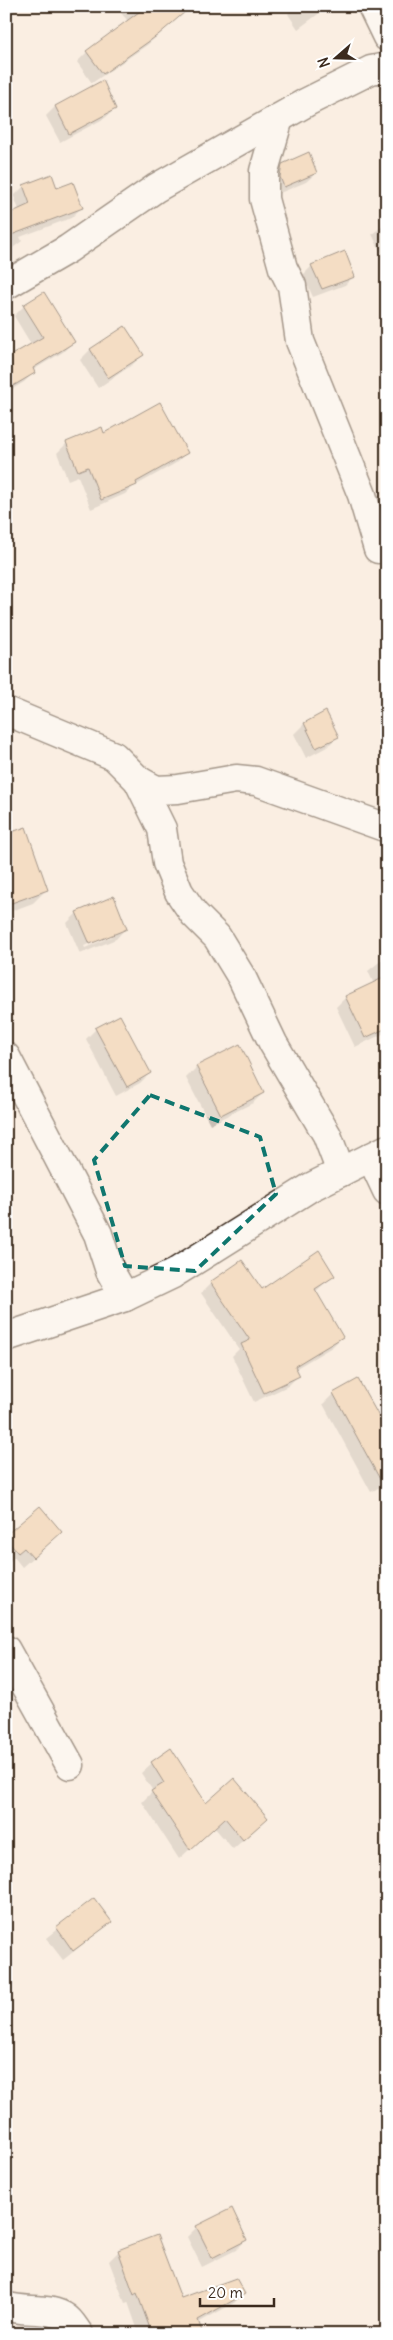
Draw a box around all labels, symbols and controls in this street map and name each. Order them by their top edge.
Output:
north arrow [310,32,360,82]
text: N [314,55,334,70]
scale bar [200,2275,274,2307]
text: 20 m [208,2283,243,2302]

